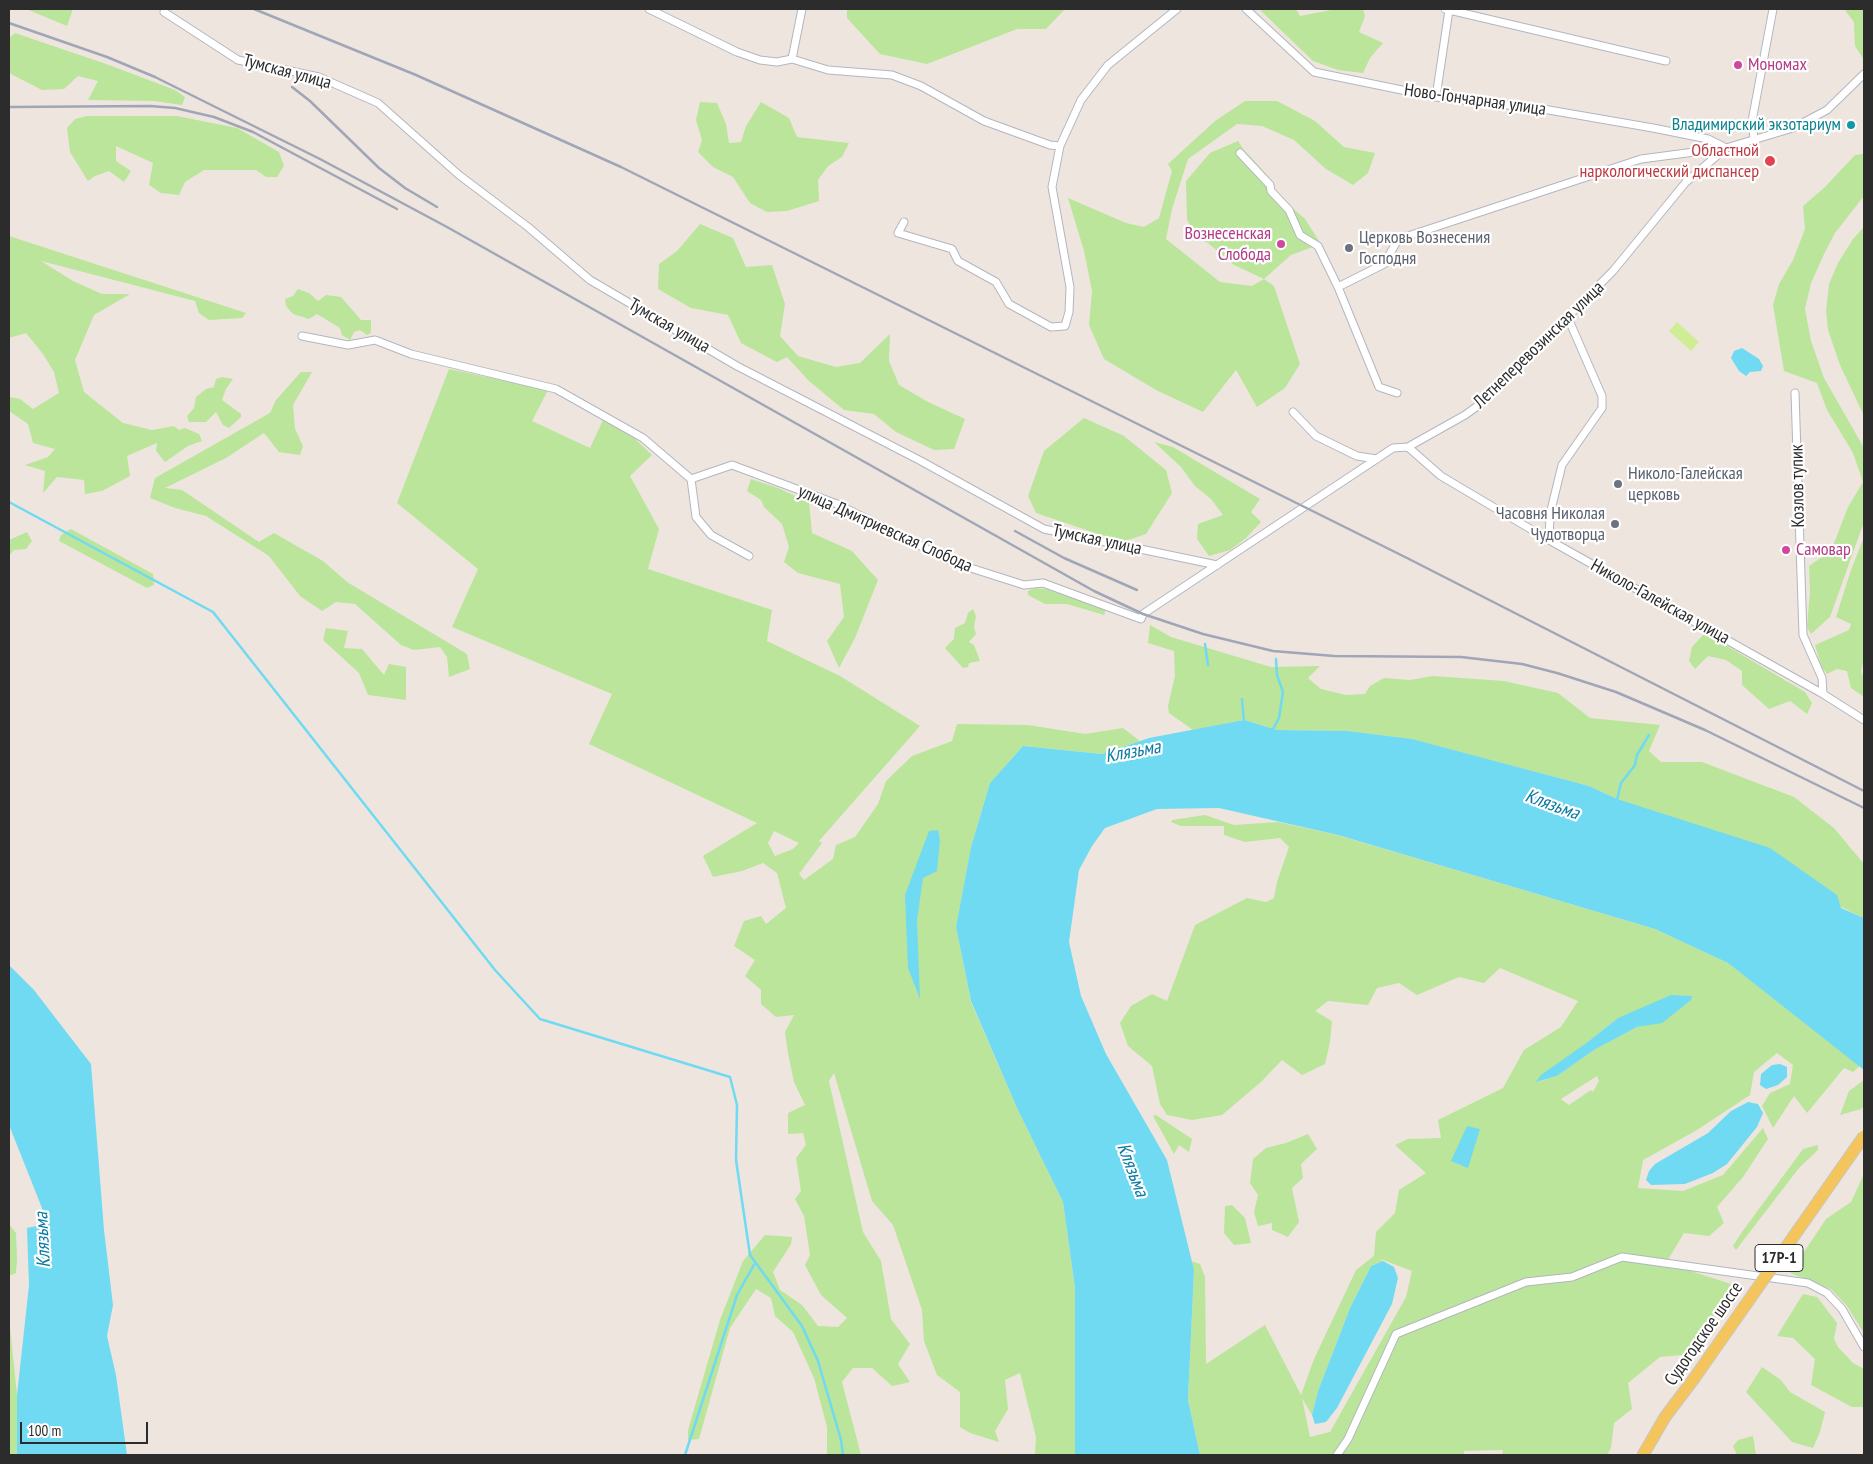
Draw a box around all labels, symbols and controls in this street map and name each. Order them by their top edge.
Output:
street label: Тумская улица [240,50,334,94]
place label: Мономах [1748,54,1807,76]
marker: Мономах [1732,59,1744,71]
street label: Ново-Гончарная улица [1403,79,1547,121]
place label: Владимирский экзотариум [1672,114,1841,136]
marker: Владимирский экзотариум [1845,119,1857,131]
place label: Областной наркологический диспансер [1579,140,1759,182]
marker: Областной наркологический диспансер [1763,154,1777,168]
place label: Вознесенская Слобода [1184,223,1271,266]
place label: Церковь Вознесения Господня [1359,227,1490,270]
marker: Вознесенская Слобода [1275,238,1287,250]
marker: Церковь Вознесения Господня [1343,242,1355,254]
street label: Летнеперевозинская улица [1469,277,1609,413]
street label: Тумская улица [624,294,714,358]
street label: Козлов тупик [1786,444,1810,528]
place label: Николо-Галейская церковь [1628,463,1743,506]
marker: Николо-Галейская церковь [1612,478,1624,490]
street label: улица Дмитриевская Слобода [794,481,976,577]
place label: Часовня Николая Чудотворца [1496,503,1605,546]
marker: Часовня Николая Чудотворца [1609,518,1621,530]
street label: Тумская улица [1050,520,1144,560]
place label: Самовар [1796,539,1851,561]
marker: Самовар [1780,544,1792,556]
street label: Николо-Галейская улица [1587,555,1733,649]
water label: Клязьма [1104,736,1162,768]
water label: Клязьма [1522,785,1582,825]
water label: Клязьма [1111,1140,1153,1200]
water label: Клязьма [30,1212,56,1268]
road number: 17Р-1 [1755,1244,1803,1272]
street label: Судогодское шоссе [1660,1278,1748,1390]
scale bar [22,1412,150,1444]
text: 100 m [28,1421,61,1440]

